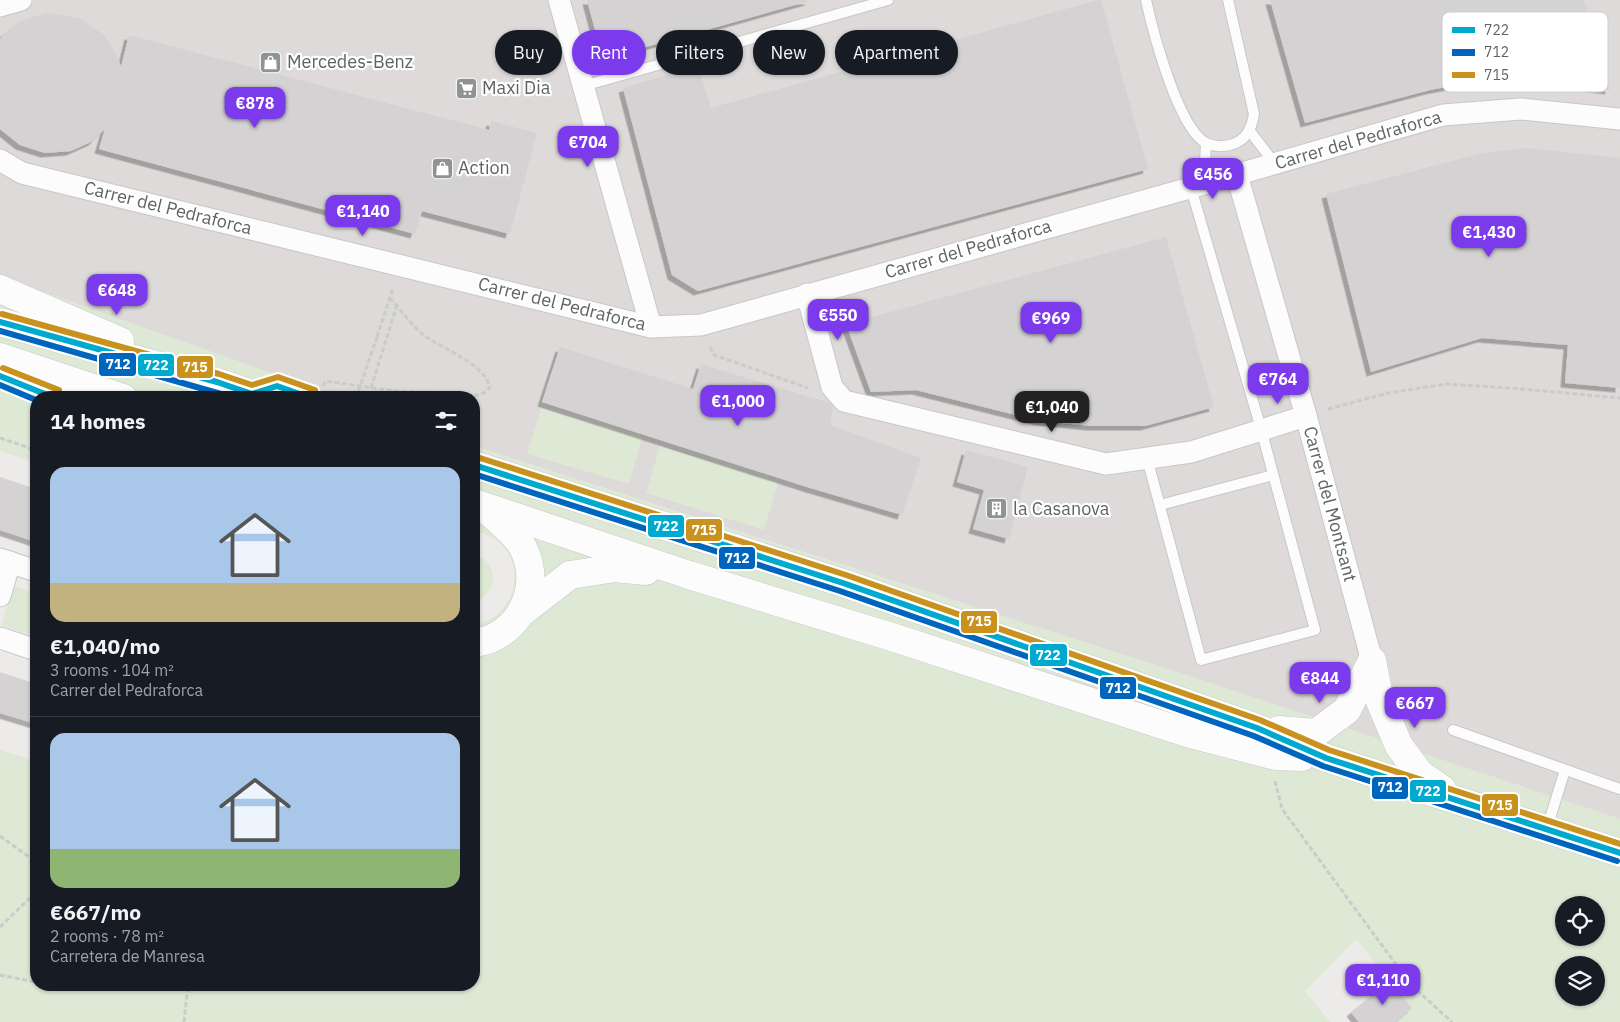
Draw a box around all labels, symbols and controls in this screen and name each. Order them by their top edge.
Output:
legend [1442,12,1608,92]
text: 722 [1484,21,1509,39]
chip: Buy [495,30,562,75]
chip: Rent [572,30,646,75]
chip: Filters [656,30,743,75]
chip: New [753,30,825,75]
chip: Apartment [835,30,958,75]
text: 712 [1484,43,1509,61]
shop icon: Mercedes-Benz [259,50,283,74]
place label: Mercedes-Benz [287,50,413,73]
text: 715 [1484,66,1509,84]
supermarket icon: Maxi Dia [454,76,478,100]
place label: Maxi Dia [482,76,551,99]
pin: €878 [225,86,285,129]
text: €878 [236,93,274,113]
street label: Carrer del Pedraforca [1272,105,1444,174]
pin: €704 [558,126,618,168]
text: €704 [569,132,607,152]
shop icon: Action [430,156,454,180]
place label: Action [458,156,510,179]
pin: €456 [1183,158,1243,200]
text: €456 [1194,164,1232,184]
street label: Carrer del Pedraforca [82,176,255,240]
pin: €1,140 [322,194,404,237]
text: €1,140 [336,201,390,221]
street label: Carrer del Pedraforca [882,214,1054,283]
pin: €1,430 [1448,216,1530,258]
text: €1,430 [1462,222,1516,242]
street label: Carrer del Pedraforca [476,272,649,336]
pin: €648 [87,274,147,316]
text: €648 [98,280,136,300]
pin: €550 [808,298,868,341]
pin: €969 [1021,302,1081,344]
text: €550 [819,305,857,325]
text: €969 [1032,308,1070,328]
line badge: 712 [98,352,137,377]
line badge: 722 [137,353,175,377]
text: 712 [105,355,131,373]
line badge: 715 [176,355,214,379]
text: 722 [143,356,169,374]
text: 715 [182,358,208,376]
pin: €764 [1248,362,1308,405]
text: €764 [1259,369,1297,389]
pin: €1,000 [697,384,779,427]
pin: €1,040 [1011,390,1093,433]
text: €1,000 [711,391,765,411]
text: €1,040 [1025,397,1079,417]
text: 14 homes [50,407,146,435]
icon: filters [432,407,460,435]
street label: Carrer del Montsant [1299,423,1362,584]
building icon: la Casanova [985,497,1009,521]
place label: la Casanova [1013,497,1110,520]
icon: home [210,500,300,590]
line badge: 722 [647,514,685,538]
text: 722 [653,517,679,535]
line badge: 715 [685,518,723,542]
text: 715 [691,521,717,539]
line badge: 712 [718,546,756,570]
text: 712 [724,549,750,567]
line badge: 715 [960,610,998,634]
text: 715 [966,612,992,630]
text: €1,040/mo [50,632,160,660]
line badge: 722 [1029,643,1068,667]
text: 722 [1035,646,1061,664]
text: 3 rooms · 104 m² [50,660,174,680]
pin: €844 [1290,662,1350,704]
text: €844 [1301,668,1339,688]
line badge: 712 [1099,676,1137,700]
text: 712 [1105,679,1131,697]
text: Carrer del Pedraforca [50,680,203,700]
pin: €667 [1385,686,1445,729]
text: €667 [1396,693,1434,713]
icon: home [210,765,300,855]
line badge: 712 [1371,776,1409,800]
text: 712 [1377,778,1403,796]
line badge: 722 [1409,779,1447,803]
text: 722 [1415,782,1441,800]
line badge: 715 [1481,793,1519,817]
text: 715 [1487,796,1513,814]
map controls [1555,896,1605,1006]
button: locate [1555,896,1605,946]
text: €667/mo [50,898,141,926]
text: 2 rooms · 78 m² [50,926,164,946]
text: Carretera de Manresa [50,946,205,966]
button: layers [1555,956,1605,1006]
pin: €1,110 [1342,964,1424,1006]
text: €1,110 [1356,970,1410,990]

